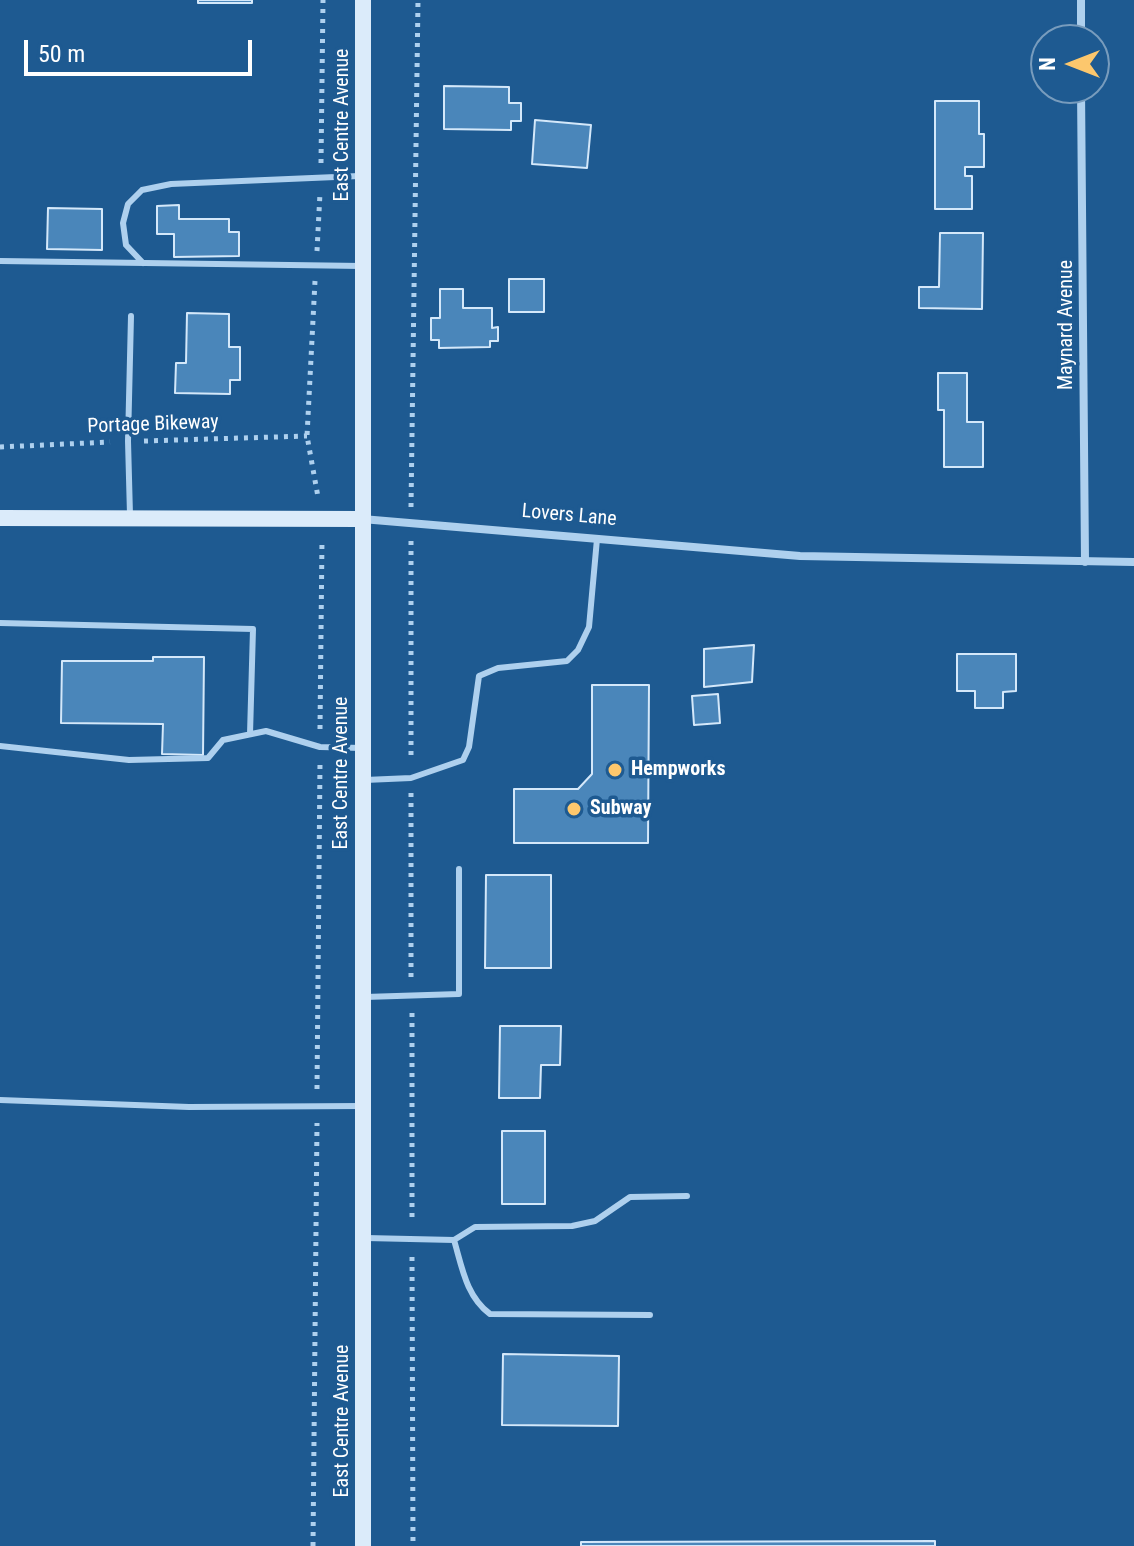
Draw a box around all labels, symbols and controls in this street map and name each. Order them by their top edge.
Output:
scale bar [28,24,256,74]
north arrow [1030,24,1110,104]
text: 50 m [38,40,85,68]
street label: East Centre Avenue [331,49,355,201]
text: N [1035,57,1060,71]
street label: Maynard Avenue [1055,260,1079,390]
street label: Portage Bikeway [87,411,219,439]
street label: Lovers Lane [521,500,617,532]
street label: East Centre Avenue [330,697,354,849]
place label: Hempworks [631,758,725,782]
marker: Hempworks [606,761,624,779]
place label: Subway [590,797,651,821]
marker: Subway [565,800,583,818]
street label: East Centre Avenue [331,1345,355,1497]

